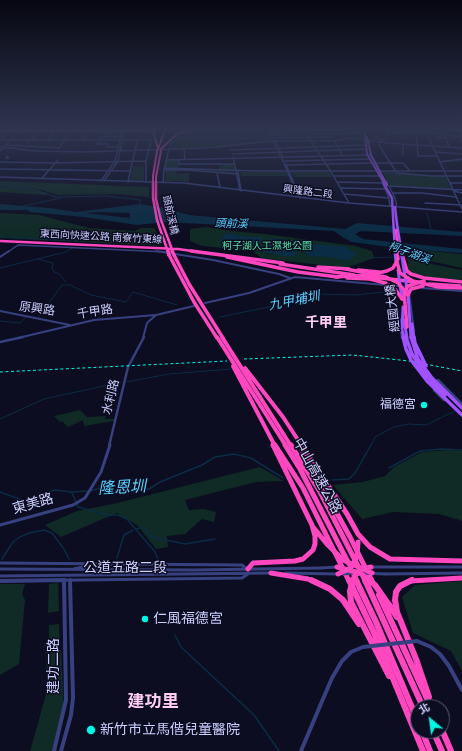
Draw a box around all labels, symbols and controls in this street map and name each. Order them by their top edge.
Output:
street label: 興隆路二段 [282,183,334,201]
street label: 頭前溪橋 [160,194,180,236]
water label: 頭前溪 [214,217,248,231]
street label: 東西向快速公路 南寮竹東線 [40,228,162,246]
water label: 柯子湖溪 [386,239,432,267]
park label: 柯子湖人工濕地公園 [222,240,312,252]
street label: 經國大橋 [383,283,403,333]
water label: 九甲埔圳 [267,288,321,314]
street label: 原興路 [18,299,56,319]
street label: 千甲路 [76,302,114,322]
district label: 千甲里 [305,315,347,331]
street label: 水利路 [100,378,122,416]
place label: 福德宮 [380,398,416,412]
marker: 福德宮 [419,400,429,410]
street label: 中山高速公路 [289,435,345,517]
water label: 隆恩圳 [98,477,146,499]
street label: 東美路 [10,490,56,518]
street label: 公道五路二段 [83,560,167,576]
place label: 仁風福德宮 [153,611,223,627]
marker: 仁風福德宮 [140,614,150,624]
street label: 建功二路 [46,638,62,694]
district label: 建功里 [128,692,178,712]
north arrow [410,699,450,739]
text: 北 [416,701,432,717]
place label: 新竹市立馬偕兒童醫院 [100,722,240,738]
marker: 新竹市立馬偕兒童醫院 [85,724,97,736]

